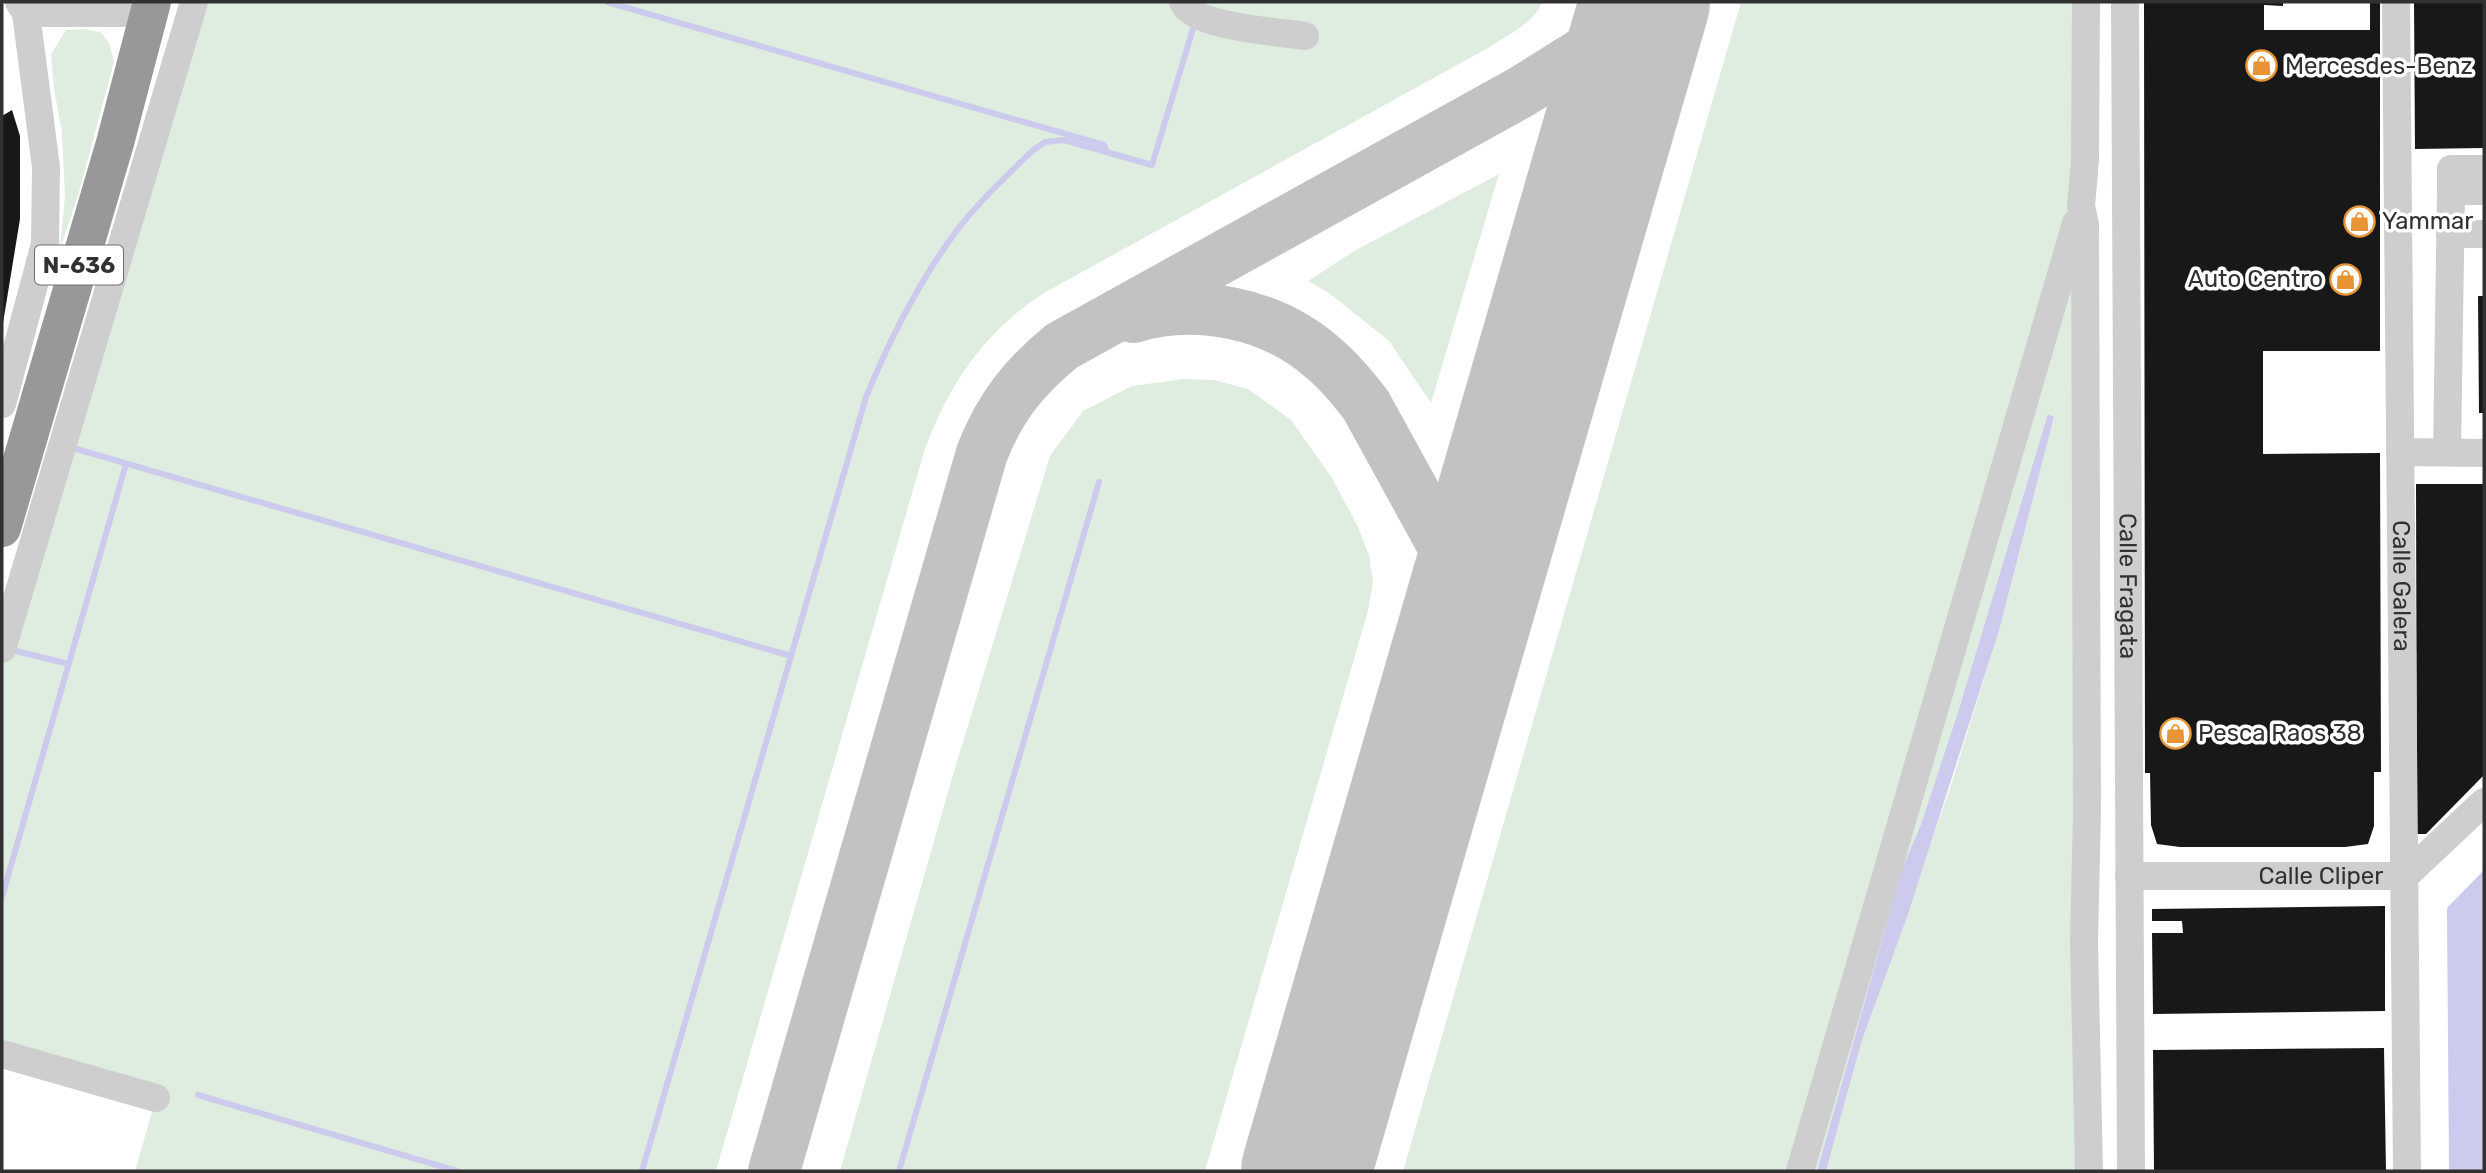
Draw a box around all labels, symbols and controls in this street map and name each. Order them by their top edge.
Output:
shop icon: Mercesdes-Benz [2245,49,2279,83]
place label: Mercesdes-Benz [2285,52,2473,80]
shop icon: Yammar [2342,204,2376,238]
place label: Yammar [2382,207,2473,235]
road number: N-636 [35,246,123,284]
shop icon: Auto Centro [2329,262,2363,296]
place label: Auto Centro [2188,265,2323,293]
street label: Calle Fragata [2114,513,2142,659]
street label: Calle Galera [2387,520,2416,652]
shop icon: Pesca Raos 38 [2158,716,2192,750]
place label: Pesca Raos 38 [2198,719,2362,747]
street label: Calle Cliper [2259,862,2383,890]

